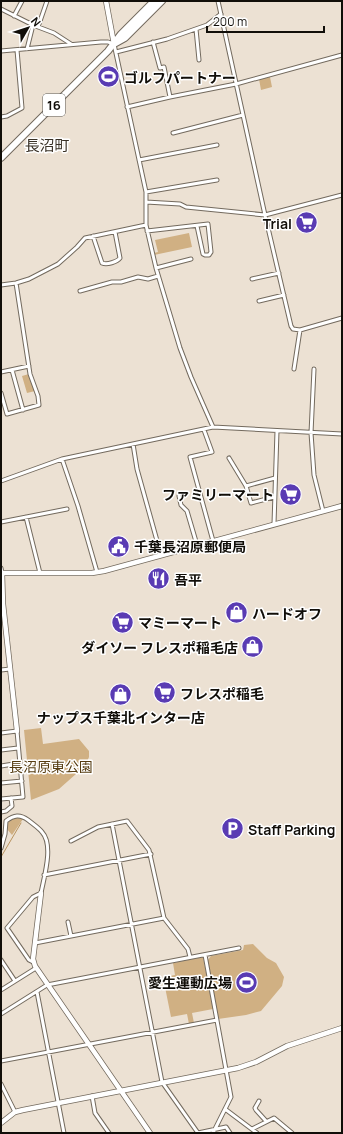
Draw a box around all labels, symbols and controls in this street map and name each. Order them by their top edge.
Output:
north arrow [8,8,48,48]
scale bar [207,8,324,34]
text: 200 m [213,13,247,30]
text: N [28,14,45,29]
sports icon: ゴルフパートナー [95,64,121,90]
place label: ゴルフパートナー [124,68,236,87]
road number: 16 [43,94,65,116]
district label: 長沼町 [24,135,70,156]
supermarket icon: Trial [294,210,320,236]
place label: Trial [263,214,292,233]
supermarket icon: ファミリーマート [277,481,303,507]
place label: ファミリーマート [162,485,274,504]
public building icon: 千葉長沼原郵便局 [106,533,132,559]
place label: 千葉長沼原郵便局 [134,537,246,556]
restaurant icon: 吾平 [145,566,171,592]
place label: 吾平 [174,570,202,589]
shop icon: ハードオフ [224,600,250,626]
place label: ハードオフ [252,604,322,623]
supermarket icon: マミーマート [110,609,136,635]
place label: マミーマート [138,613,222,632]
shop icon: ダイソー フレスポ稲毛店 [240,634,266,660]
place label: ダイソー フレスポ稲毛店 [81,638,238,657]
supermarket icon: フレスポ稲毛 [151,680,177,706]
shop icon: ナップス千葉北インター店 [108,682,134,708]
place label: フレスポ稲毛 [180,684,264,703]
place label: ナップス千葉北インター店 [37,708,205,727]
park label: 長沼原東公園 [9,757,93,776]
parking icon: Staff Parking [219,816,245,842]
place label: Staff Parking [248,820,335,839]
sports icon: 愛生運動広場 [234,969,260,995]
place label: 愛生運動広場 [148,973,232,992]

